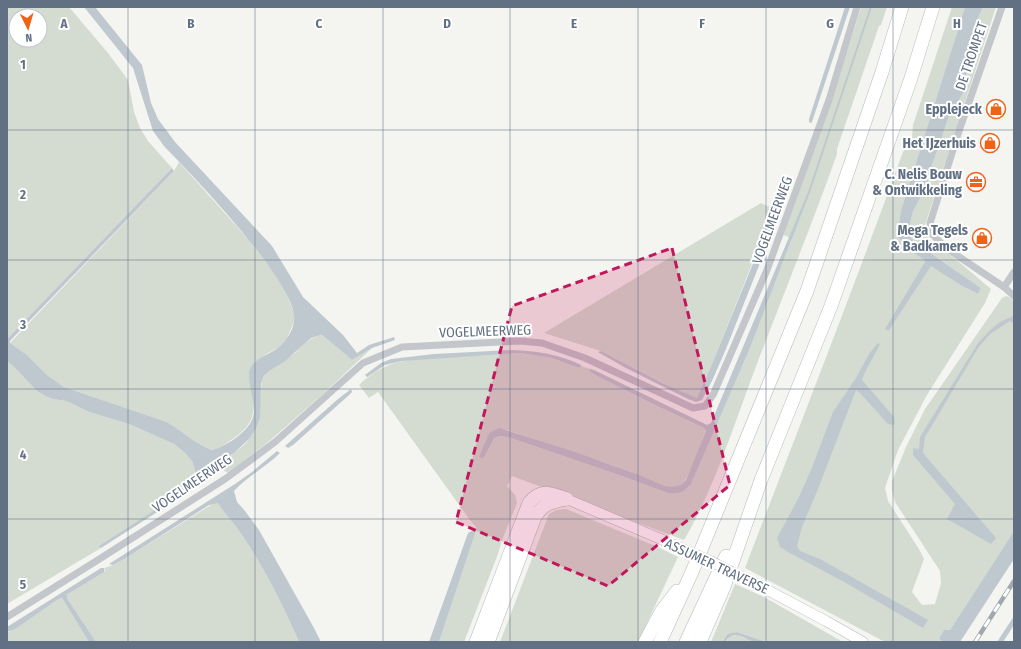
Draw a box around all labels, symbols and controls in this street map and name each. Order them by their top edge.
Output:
north arrow [8,8,48,48]
text: A [59,16,68,31]
text: B [187,16,195,31]
text: C [316,16,323,31]
text: D [443,16,451,31]
text: E [571,16,577,31]
text: F [699,16,705,31]
text: G [826,16,834,31]
text: H [953,16,961,31]
street label: DE TROMPET [952,19,991,92]
text: N [25,31,33,44]
text: 1 [20,57,26,72]
shop icon: Epplejeck [985,98,1007,120]
place label: Epplejeck [925,101,983,118]
shop icon: Het IJzerhuis [979,132,1001,154]
place label: Het IJzerhuis [903,135,976,152]
place label: C. Nelis Bouw & Ontwikkeling [872,166,962,199]
office icon: C. Nelis Bouw & Ontwikkeling [965,171,987,193]
street label: VOGELMEERWEG [749,174,796,266]
text: 2 [19,187,26,202]
place label: Mega Tegels & Badkamers [890,222,968,255]
shop icon: Mega Tegels & Badkamers [971,227,993,249]
text: 3 [19,317,26,332]
street label: VOGELMEERWEG [439,321,531,342]
text: 4 [20,447,27,462]
street label: VOGELMEERWEG [149,451,235,516]
street label: ASSUMER TRAVERSE [662,535,772,598]
text: 5 [20,577,26,592]

